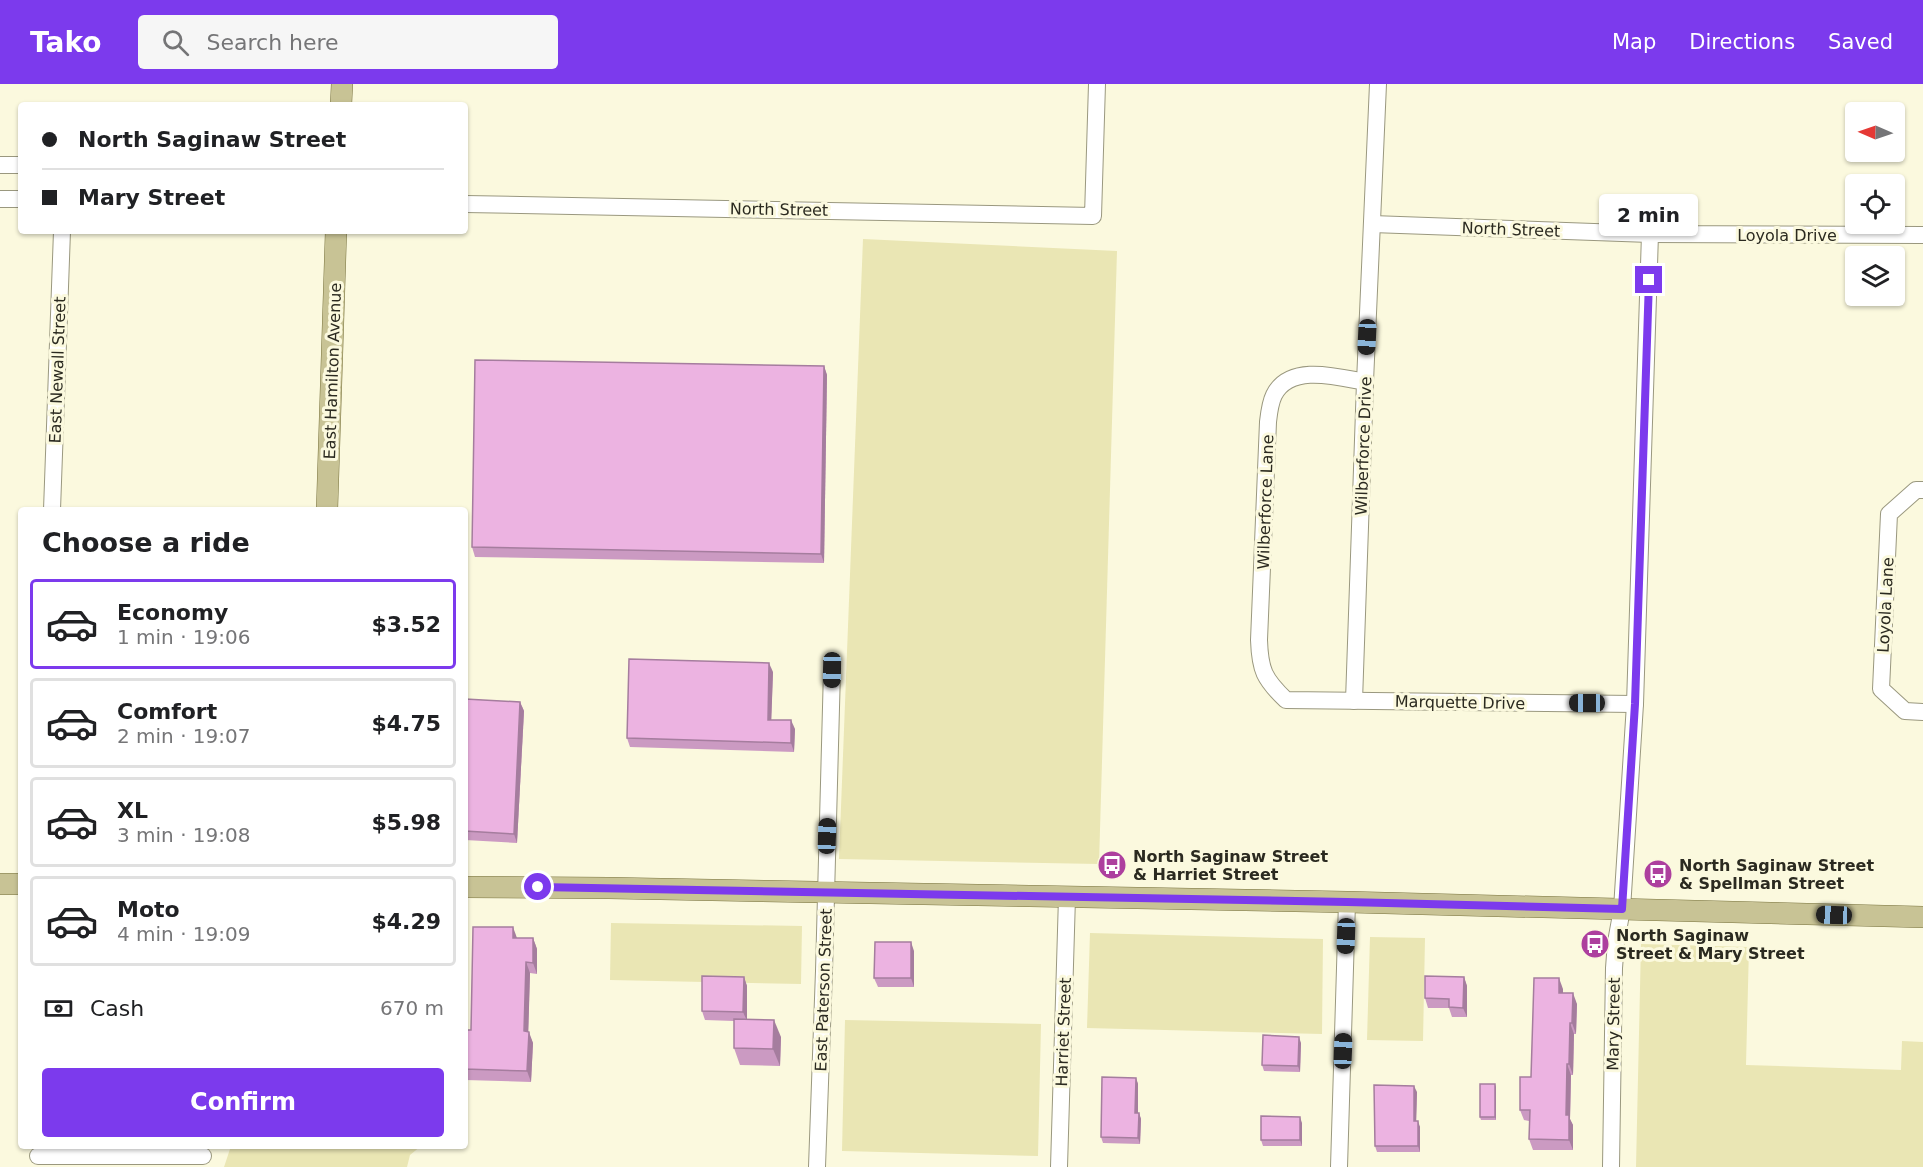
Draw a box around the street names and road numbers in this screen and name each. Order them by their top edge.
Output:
street label: North Street [730,199,828,220]
street label: North Street [1461,218,1561,241]
street label: Loyola Drive [1737,226,1837,245]
street label: East Hamilton Avenue [320,282,345,460]
street label: East Newall Street [45,296,70,444]
street label: Wilberforce Drive [1352,376,1375,516]
street label: Wilberforce Lane [1254,434,1277,570]
street label: Loyola Lane [1874,557,1897,653]
street label: Marquette Drive [1395,692,1525,713]
street label: East Paterson Street [811,908,836,1072]
street label: Harriet Street [1052,977,1075,1087]
street label: Mary Street [1603,977,1624,1071]

